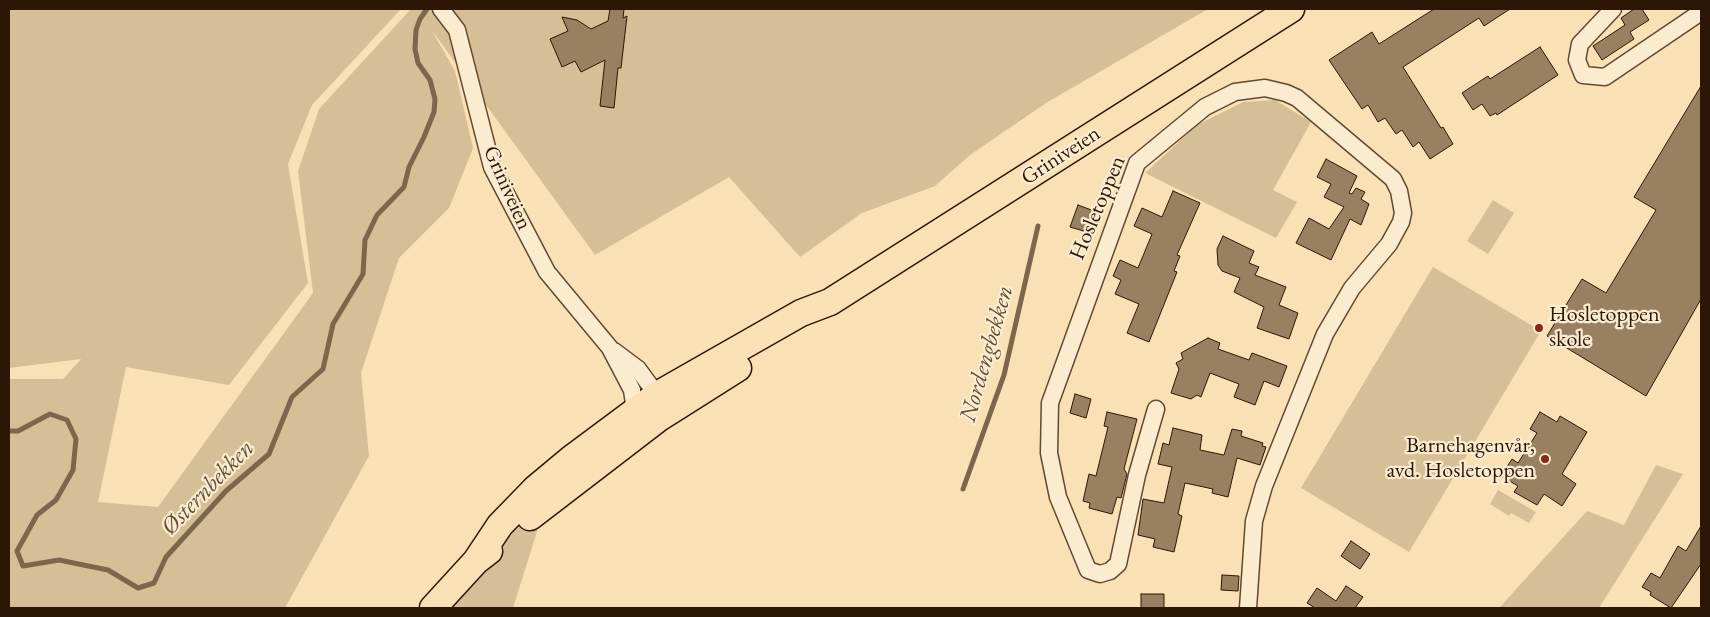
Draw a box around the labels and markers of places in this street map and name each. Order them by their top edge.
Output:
place label: Hosletoppen skole [1549,302,1660,354]
marker: Hosletoppen skole [1533,322,1545,334]
place label: Barnehagenvår, avd. Hosletoppen [1386,433,1535,484]
marker: Barnehagenvår, avd. Hosletoppen [1539,453,1551,465]

